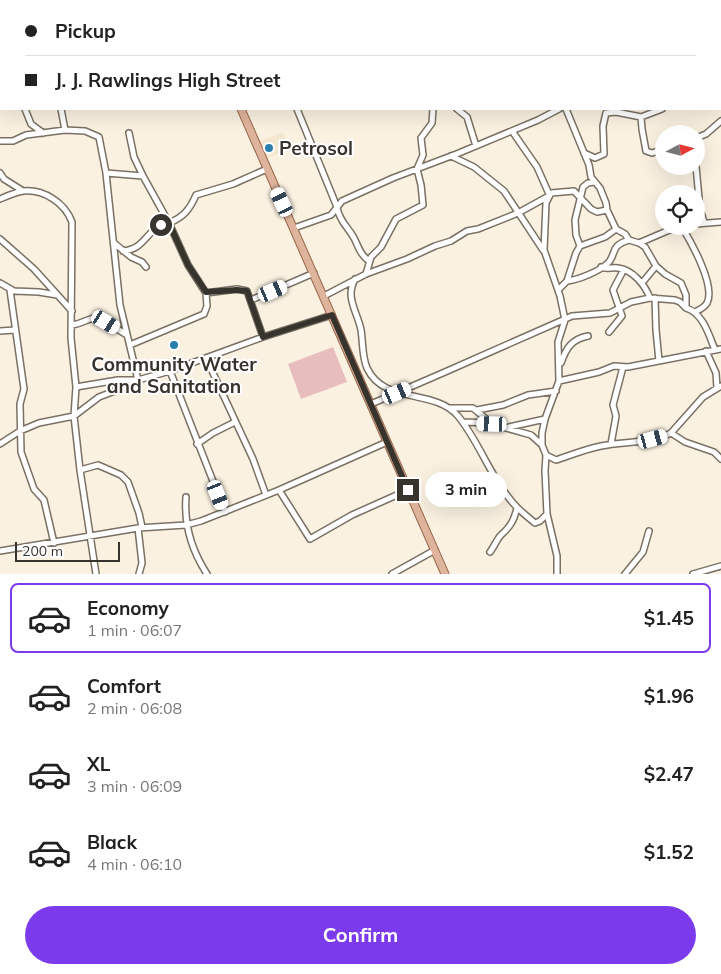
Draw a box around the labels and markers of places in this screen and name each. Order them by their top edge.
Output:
place label: Petrosol [279,136,353,160]
marker: Petrosol [263,142,275,154]
marker: Community Water and Sanitation [168,339,180,351]
place label: Community Water and Sanitation [91,352,257,398]

